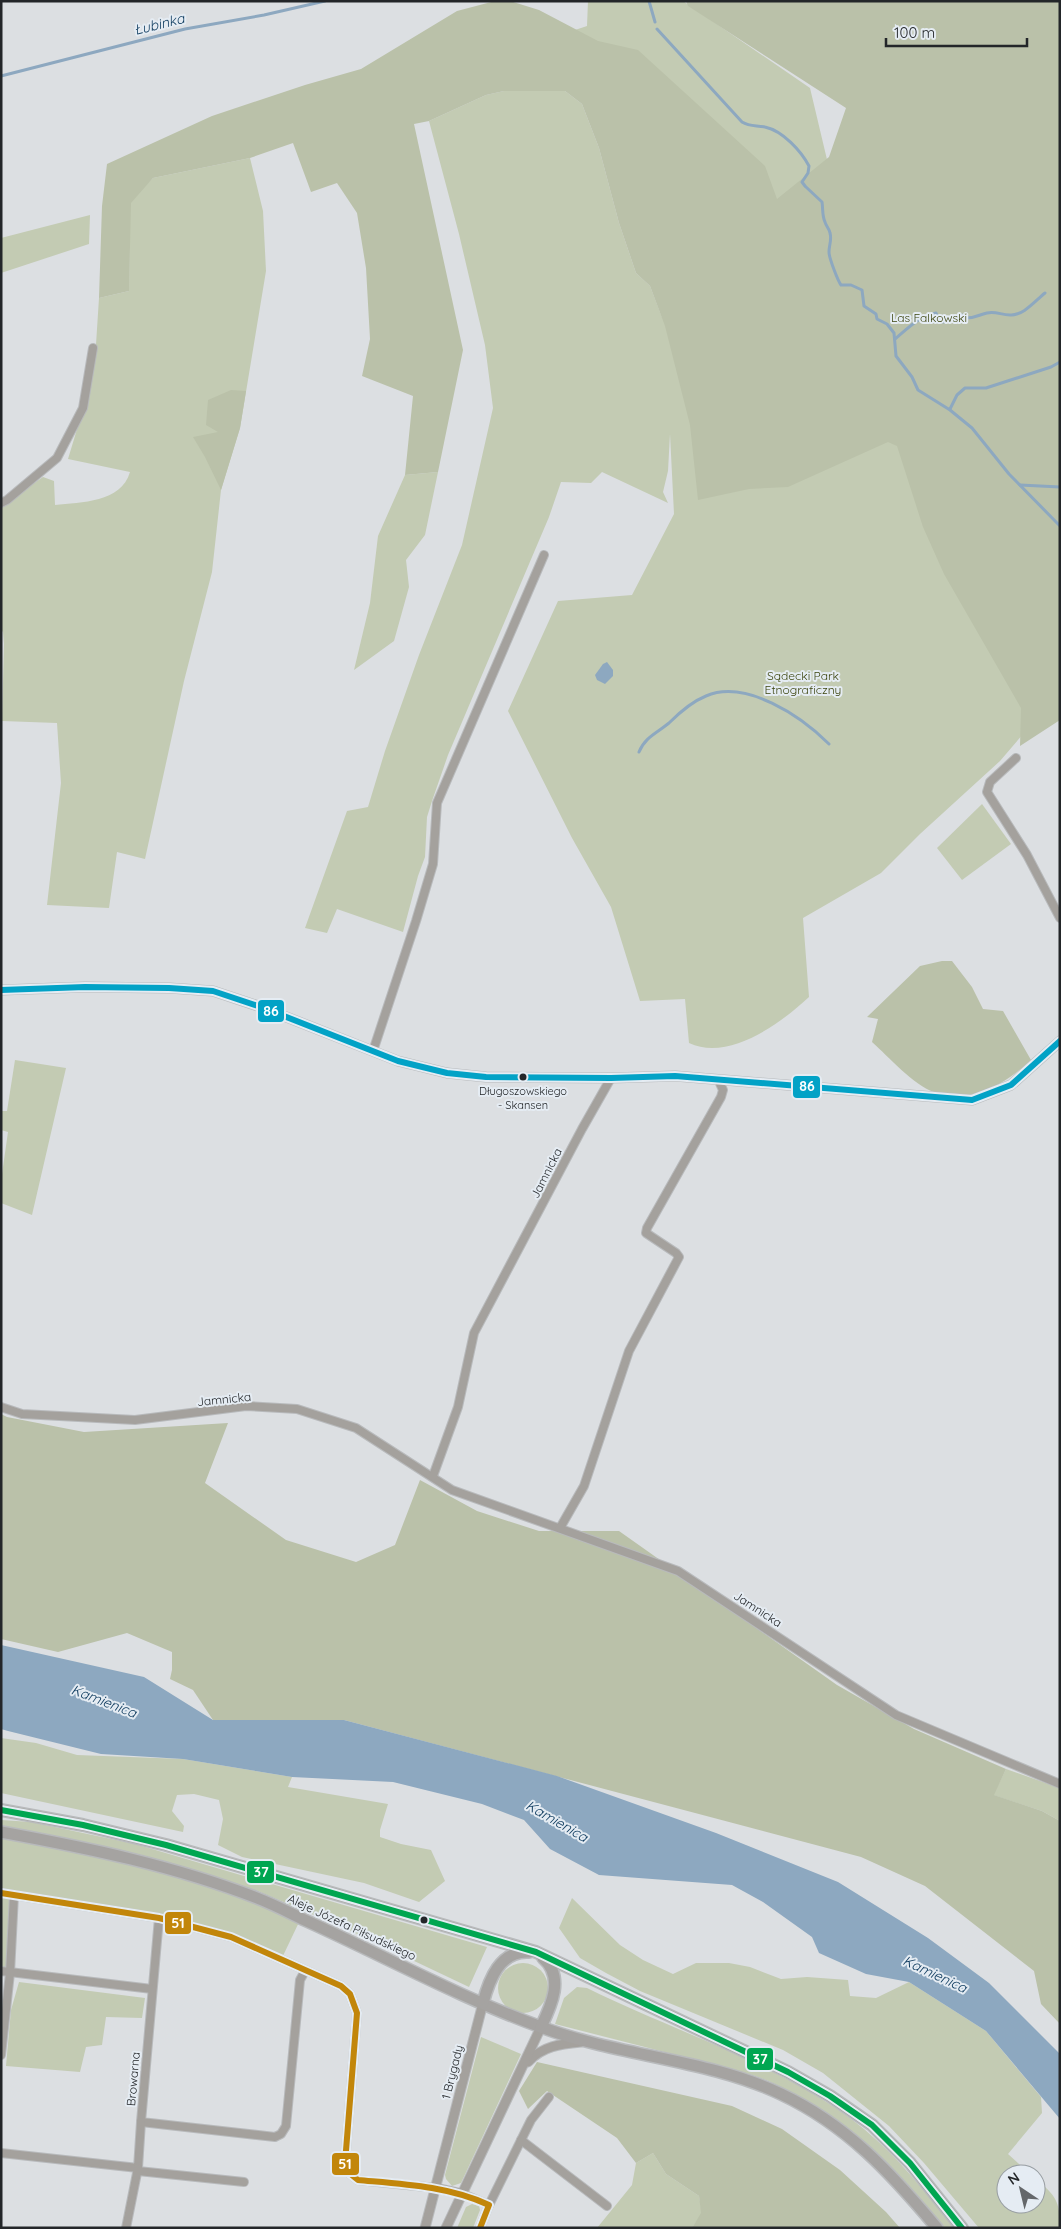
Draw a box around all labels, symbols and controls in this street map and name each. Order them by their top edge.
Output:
water label: Łubinka [132,9,188,39]
scale bar [886,15,1027,47]
text: 100 m [894,23,935,42]
park label: Las Falkowski [891,310,967,325]
park label: Sądecki Park Etnograficzny [765,668,841,697]
line badge: 86 [257,999,285,1023]
text: 86 [263,1002,279,1020]
marker: Długoszowskiego - Skansen [518,1072,528,1082]
line badge: 86 [792,1075,821,1099]
text: 86 [799,1077,815,1095]
place label: Długoszowskiego - Skansen [479,1084,567,1112]
street label: Jamnicka [527,1145,565,1201]
street label: Jamnicka [196,1389,252,1409]
street label: Jamnicka [731,1588,785,1630]
water label: Kamienica [69,1680,141,1722]
water label: Kamienica [523,1796,592,1847]
line badge: 37 [246,1860,275,1884]
text: 37 [253,1863,269,1881]
street label: Aleje Józefa Piłsudskiego [285,1891,419,1963]
line badge: 51 [164,1911,192,1935]
text: 51 [171,1914,185,1932]
unlabelled marker [419,1915,429,1925]
water label: Kamienica [900,1951,971,1997]
street label: 1 Brygady [438,2043,466,2101]
line badge: 37 [746,2047,774,2071]
text: 37 [752,2050,768,2068]
street label: Browarna [123,2051,143,2107]
line badge: 51 [331,2152,360,2176]
text: 51 [338,2155,352,2173]
north arrow [996,2164,1046,2214]
text: N [1004,2168,1023,2189]

